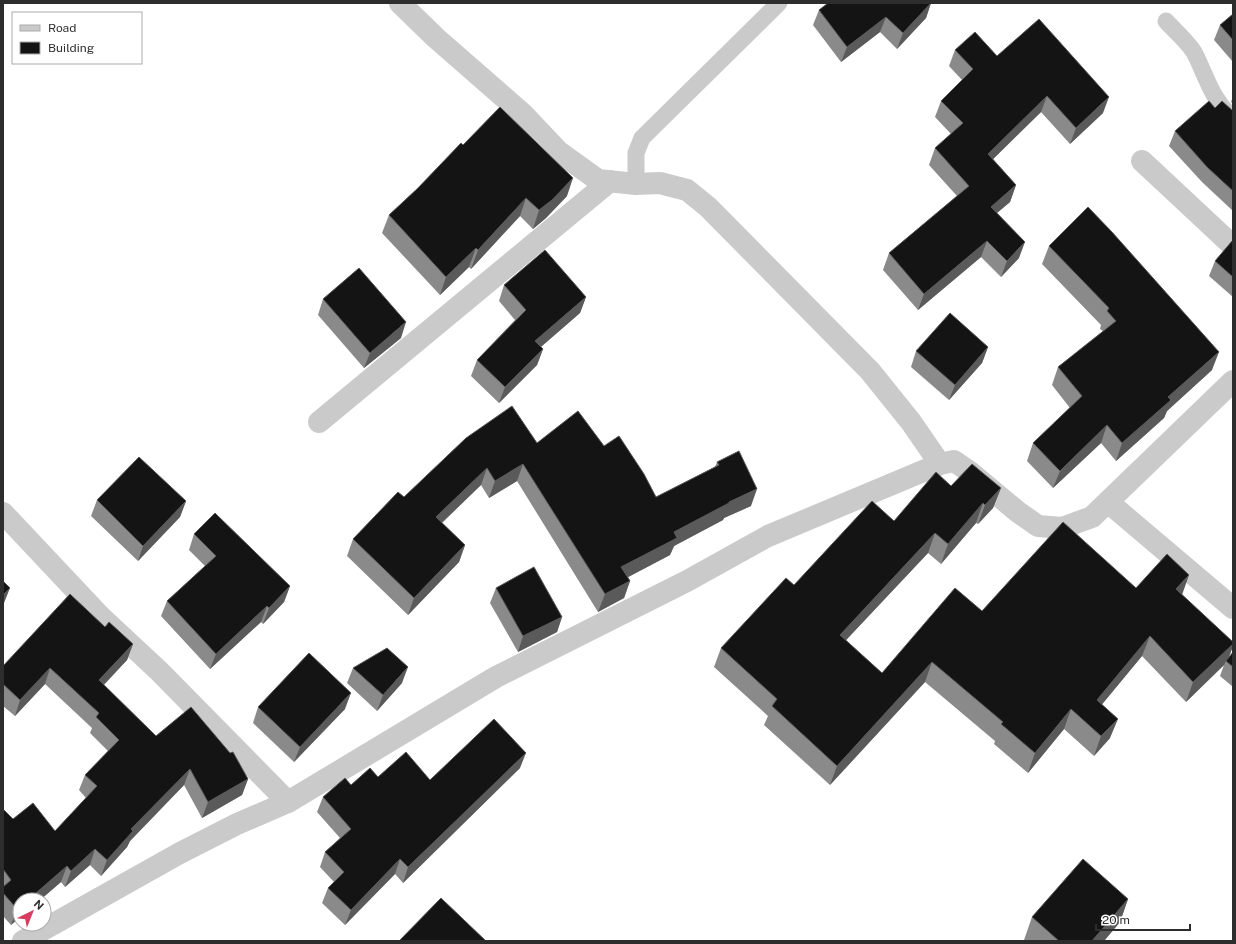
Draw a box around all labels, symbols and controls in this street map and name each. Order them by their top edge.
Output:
legend [12,12,142,64]
text: Road [48,21,76,35]
text: Building [48,41,94,55]
north arrow [12,892,52,932]
text: N [32,897,46,912]
scale bar [1096,906,1190,932]
text: 20 m [1102,913,1130,927]

